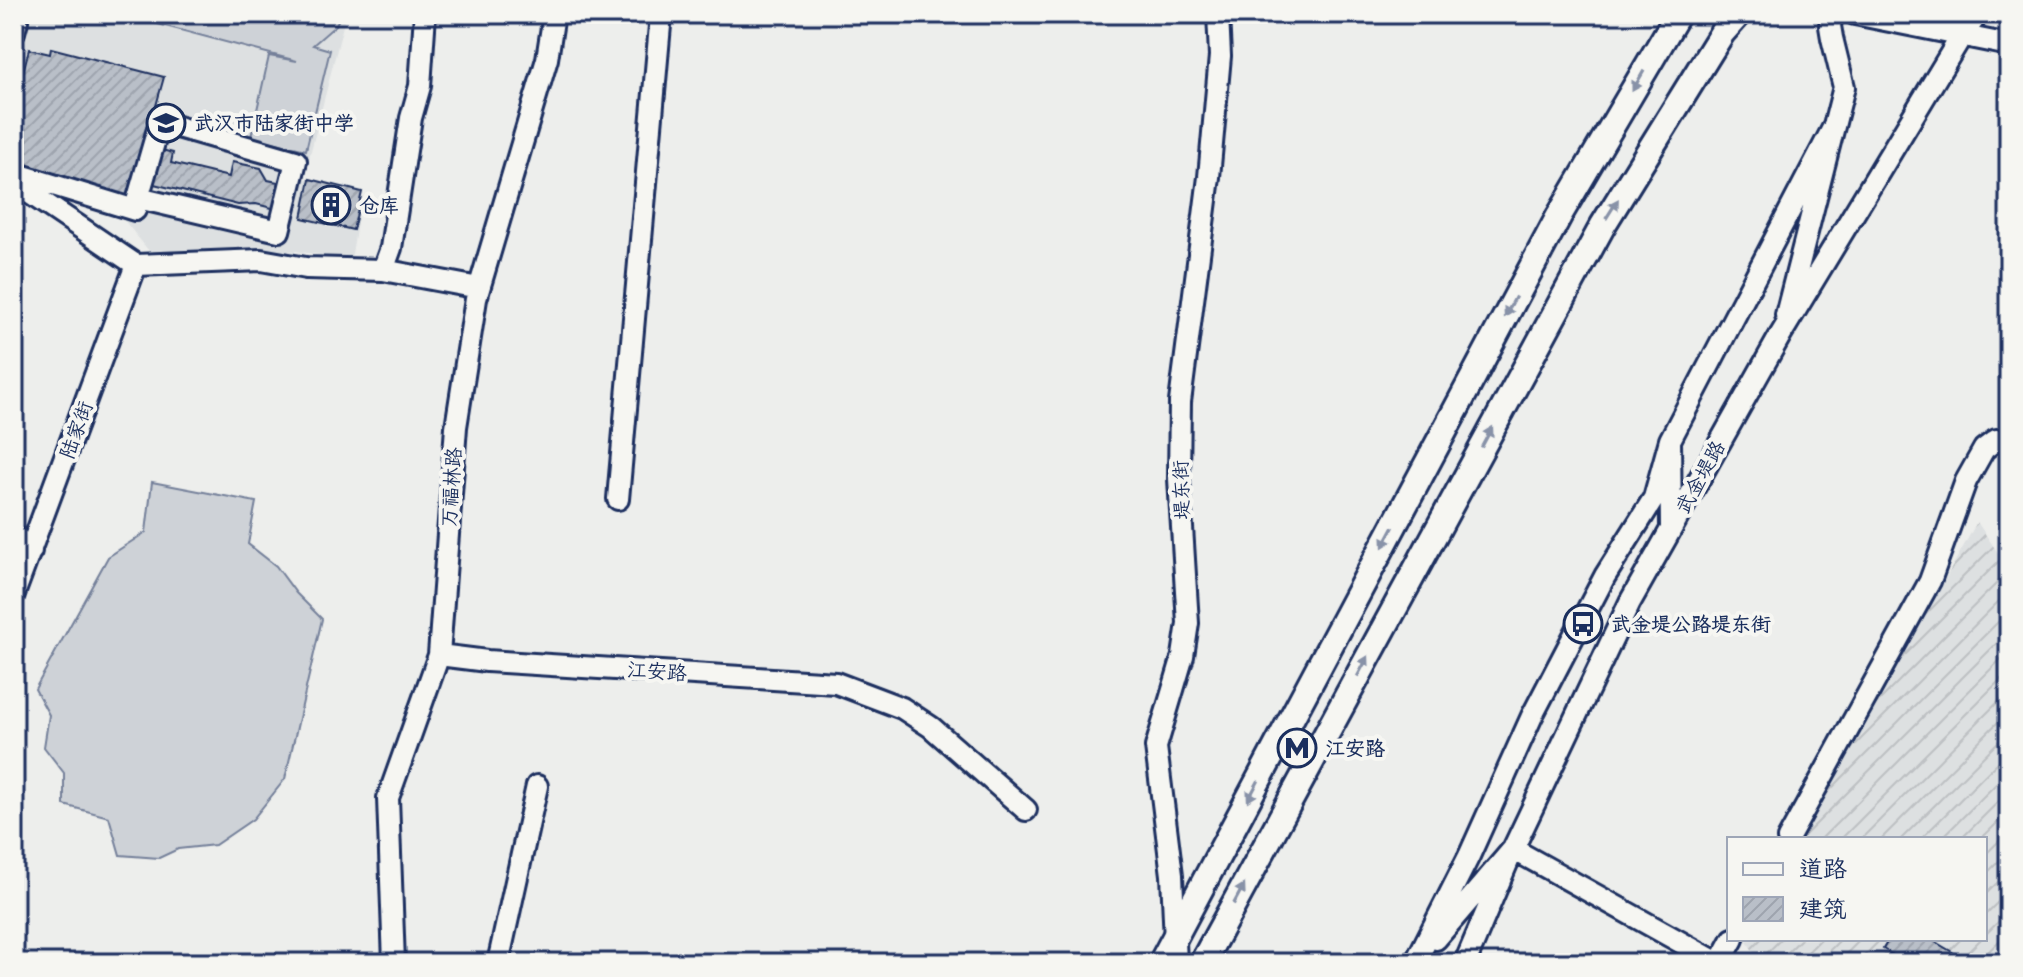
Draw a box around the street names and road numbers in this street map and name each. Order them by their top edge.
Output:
street label: 陆家街 [54,397,98,462]
street label: 武金堤路 [1669,435,1730,518]
street label: 万福林路 [435,445,466,528]
street label: 堤东街 [1167,460,1194,520]
street label: 江安路 [626,656,689,685]

